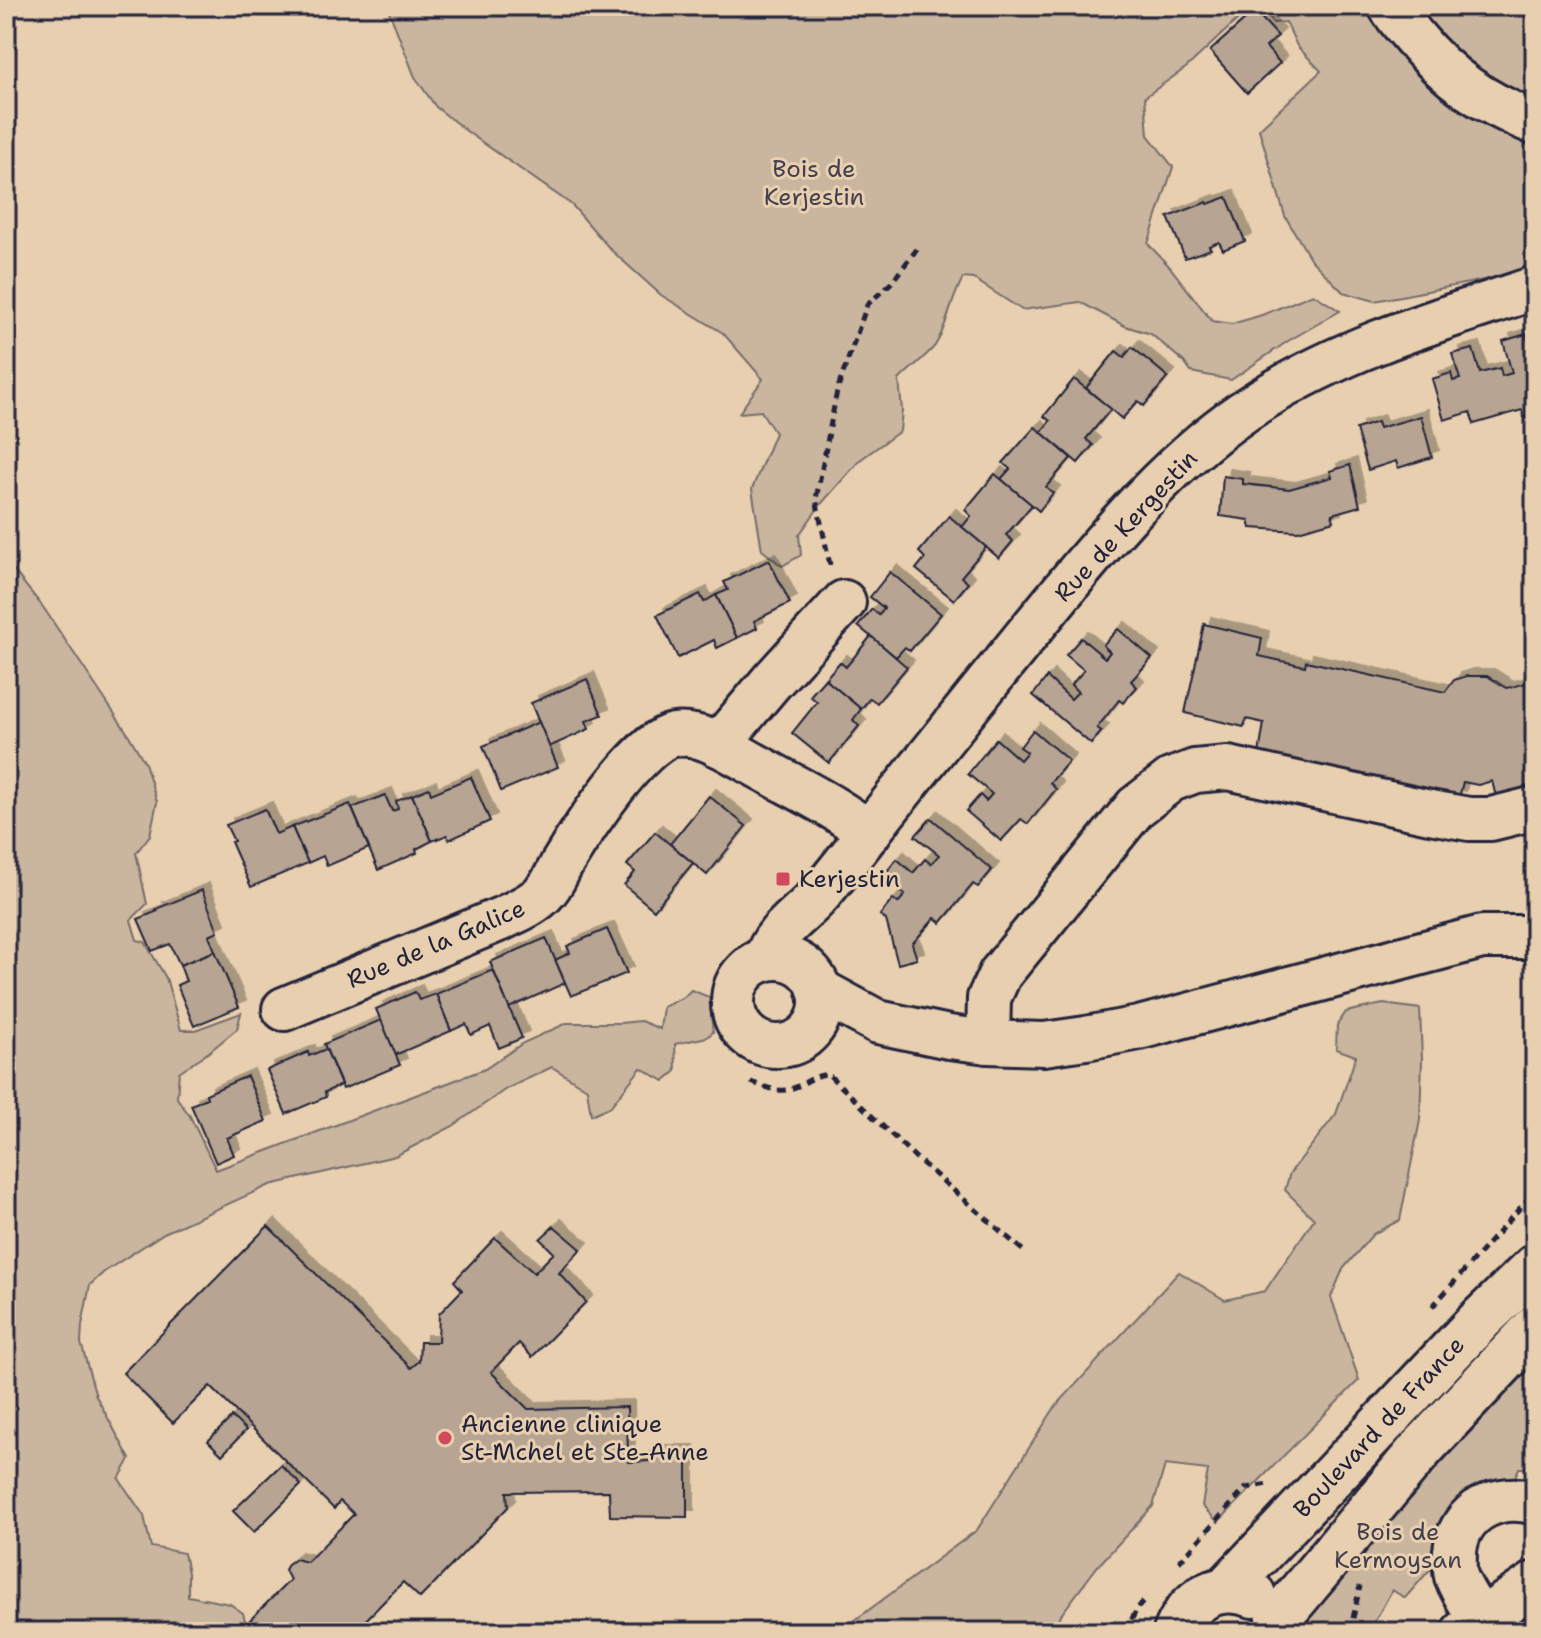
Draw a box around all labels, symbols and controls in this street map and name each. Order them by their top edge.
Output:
park label: Bois de Kerjestin [764,153,864,213]
street label: Rue de Kergestin [1047,443,1205,609]
place label: Kerjestin [799,863,900,895]
marker: Kerjestin [774,870,792,888]
street label: Rue de la Galice [342,892,530,996]
street label: Boulevard de France [1286,1329,1472,1525]
place label: Ancienne clinique St-Mchel et Ste-Anne [461,1408,709,1468]
marker: Ancienne clinique St-Mchel et Ste-Anne [436,1429,454,1447]
park label: Bois de Kermoysan [1334,1516,1462,1576]

